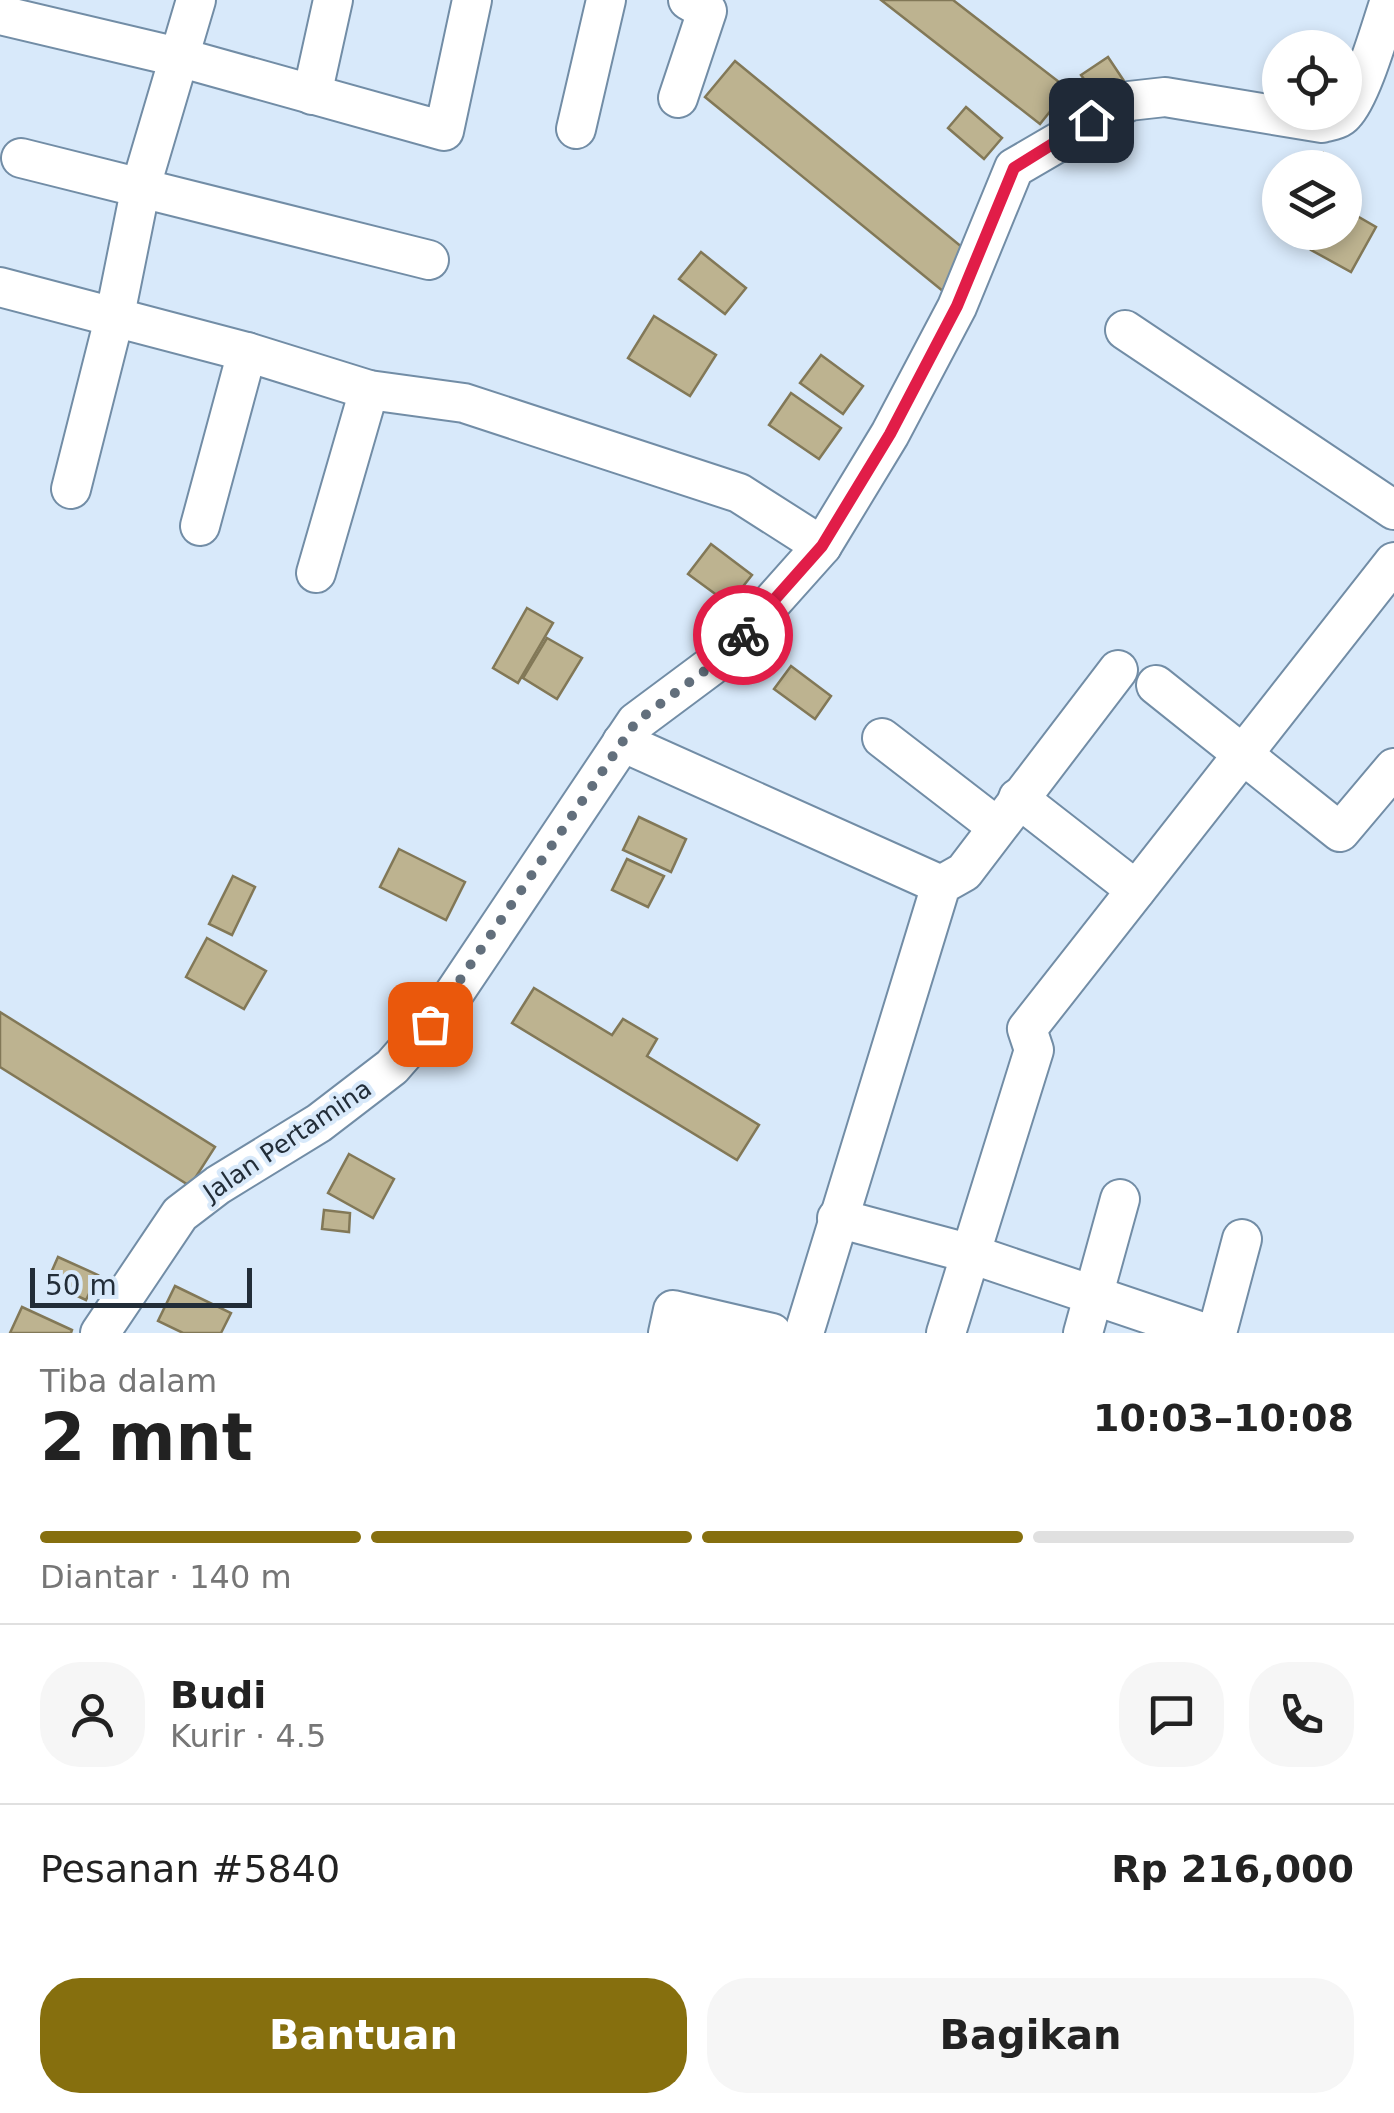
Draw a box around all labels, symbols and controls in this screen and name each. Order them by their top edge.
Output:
map controls [1262,30,1362,250]
button: locate [1262,30,1362,130]
pin [1049,78,1134,163]
icon: home [1064,93,1119,148]
button: layers [1262,150,1362,250]
courier [693,585,793,685]
icon: bike [716,608,771,663]
pin [388,982,473,1067]
icon: bag [403,997,458,1052]
street label: Jalan Pertamina [196,1074,377,1208]
scale bar [30,1263,252,1308]
text: 50 m [45,1269,117,1302]
text: Tiba dalam [40,1362,217,1400]
text: 10:03–10:08 [1093,1396,1354,1440]
text: 2 mnt [40,1400,253,1475]
text: Diantar · 140 m [40,1558,292,1596]
button: person [40,1662,145,1767]
button: chat [1119,1662,1224,1767]
button: phone [1249,1662,1354,1767]
text: Budi [170,1673,266,1717]
text: Kurir · 4.5 [170,1717,326,1755]
text: Pesanan #5840 [40,1847,340,1891]
text: Rp 216,000 [1111,1847,1354,1891]
button: Bantuan [40,1978,687,2093]
button: Bagikan [707,1978,1354,2093]

